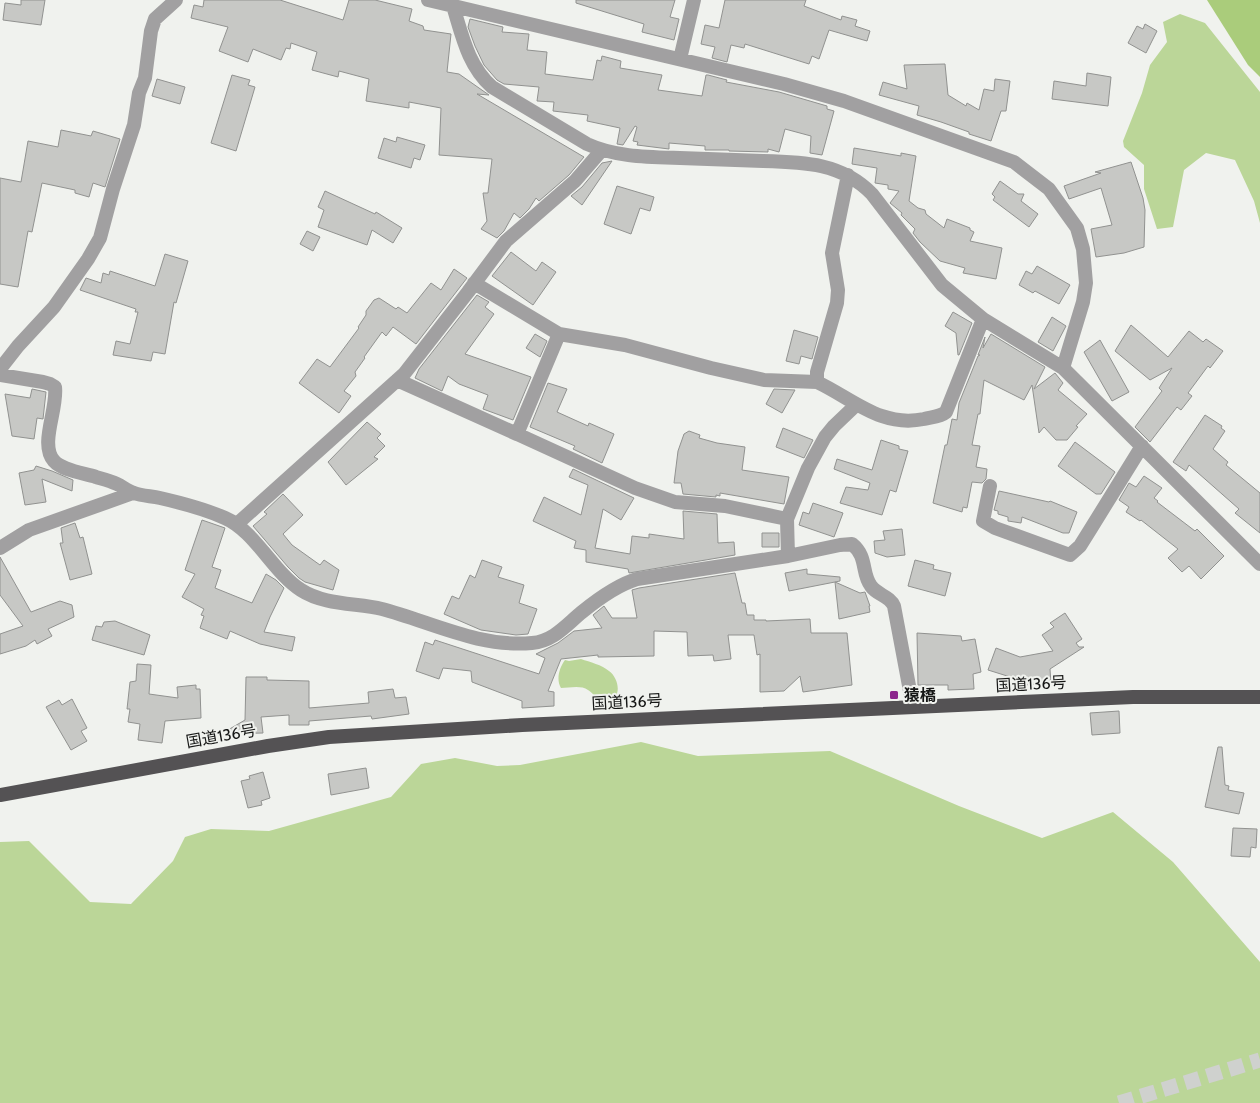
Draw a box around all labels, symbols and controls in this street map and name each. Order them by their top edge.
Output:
street label: 国道136号 [995,673,1067,695]
place label: 猿橋 [904,686,936,705]
marker: 猿橋 [888,689,900,701]
street label: 国道136号 [591,691,663,713]
street label: 国道136号 [184,720,258,752]

